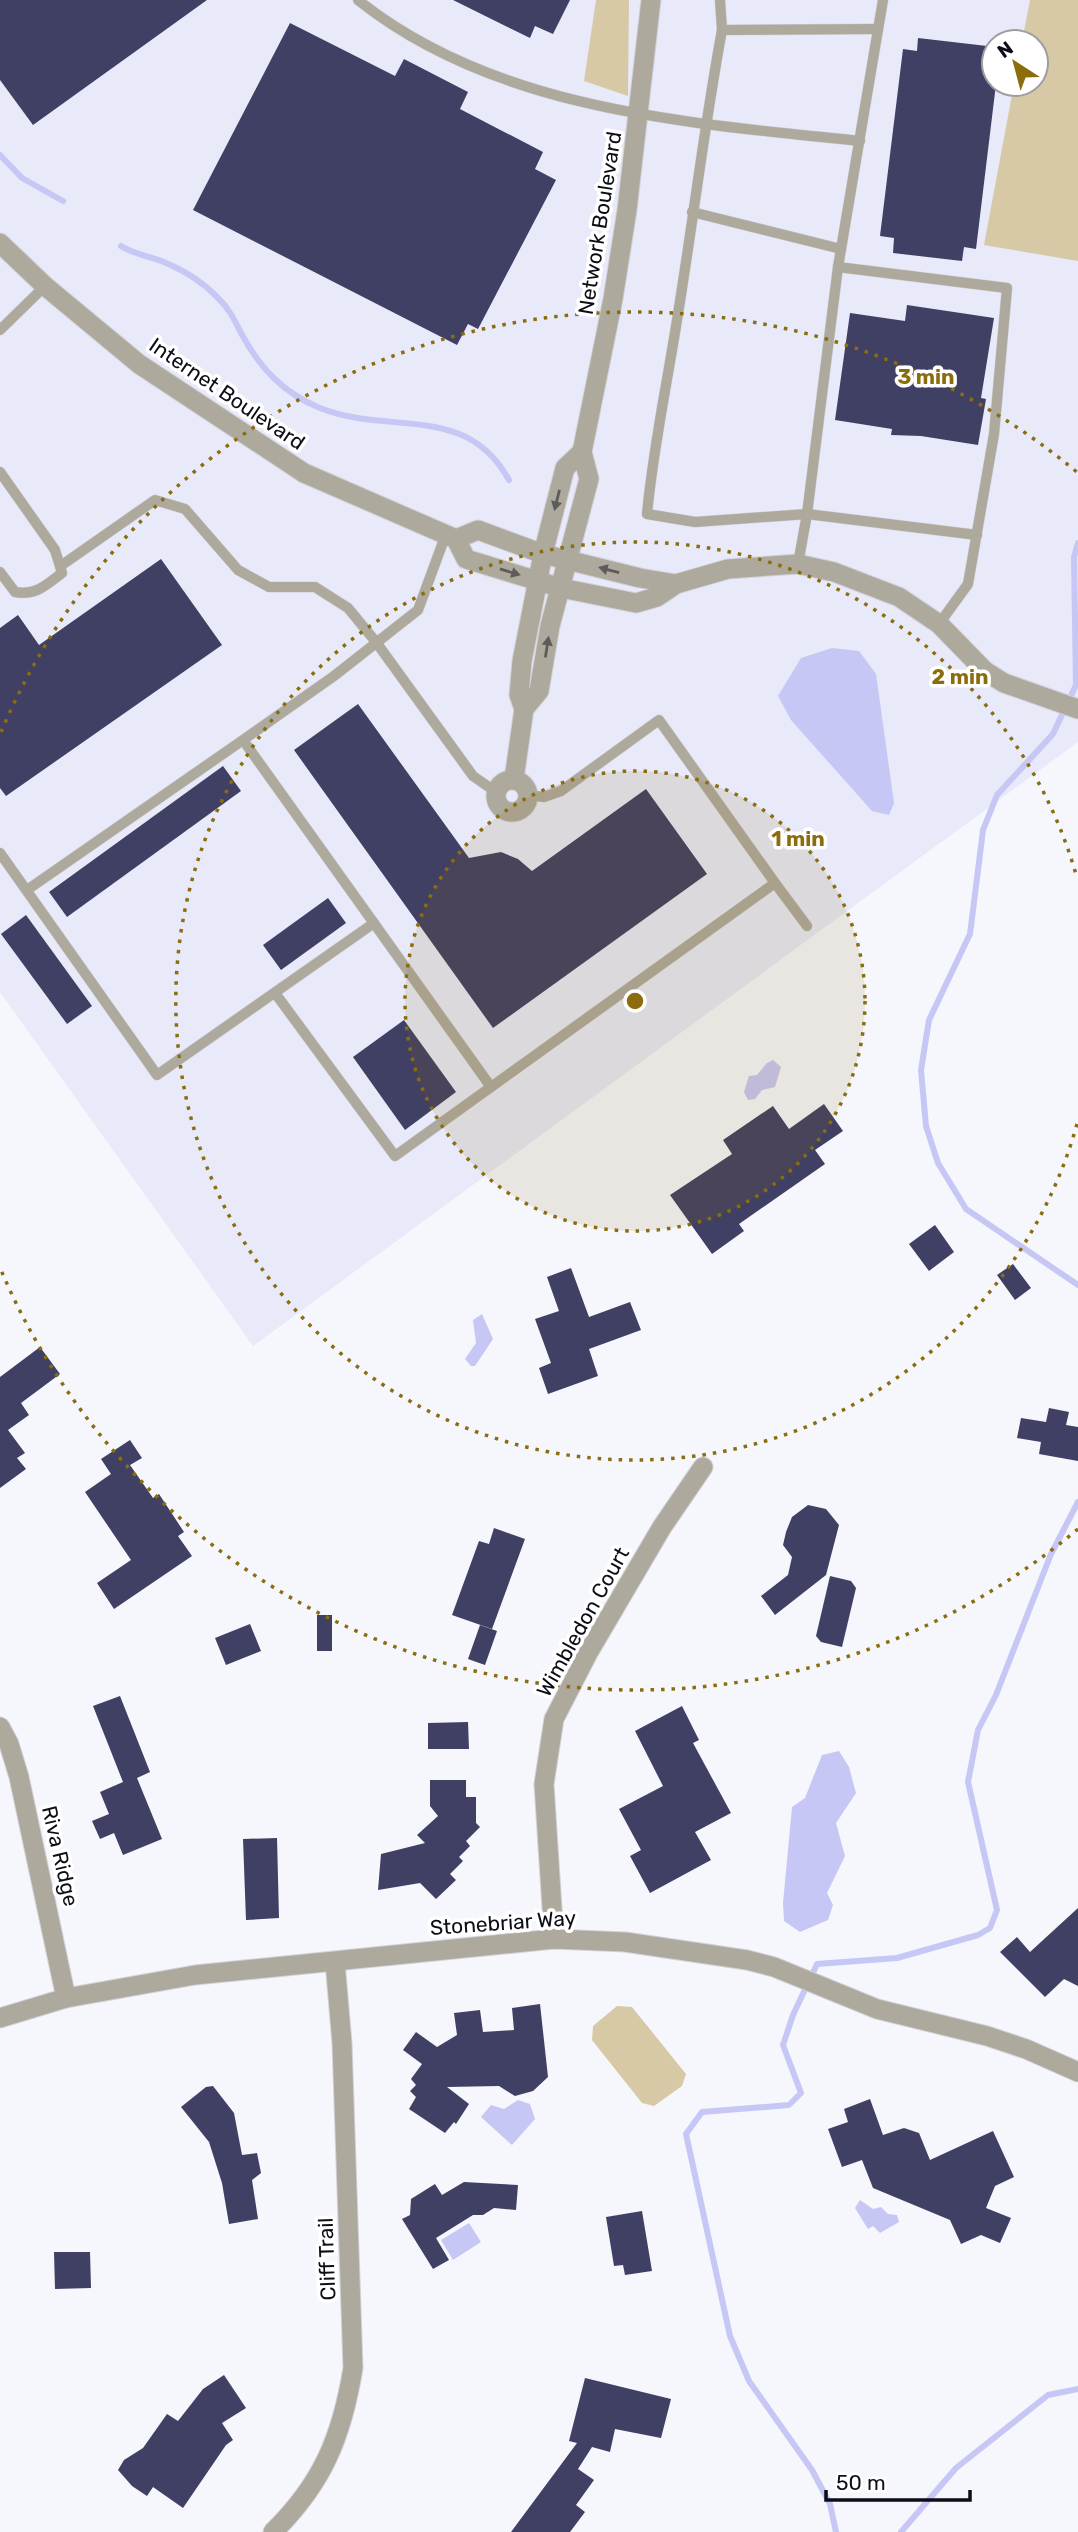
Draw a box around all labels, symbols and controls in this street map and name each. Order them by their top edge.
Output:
north arrow [980,28,1050,98]
text: N [993,36,1018,63]
street label: Network Boulevard [573,130,626,316]
street label: Internet Boulevard [145,332,310,455]
text: 3 min [897,364,955,389]
one-way arrow [551,489,562,511]
one-way arrow [598,564,620,575]
one-way arrow [499,568,520,578]
one-way arrow [542,636,553,658]
text: 2 min [932,664,988,689]
text: 1 min [771,826,825,851]
centre of rings [623,989,647,1013]
street label: Wimbledon Court [531,1543,634,1701]
street label: Riva Ridge [37,1803,84,1909]
street label: Stonebriar Way [429,1905,577,1940]
street label: Cliff Trail [313,2217,340,2301]
scale bar [826,2458,970,2502]
text: 50 m [836,2470,886,2495]

